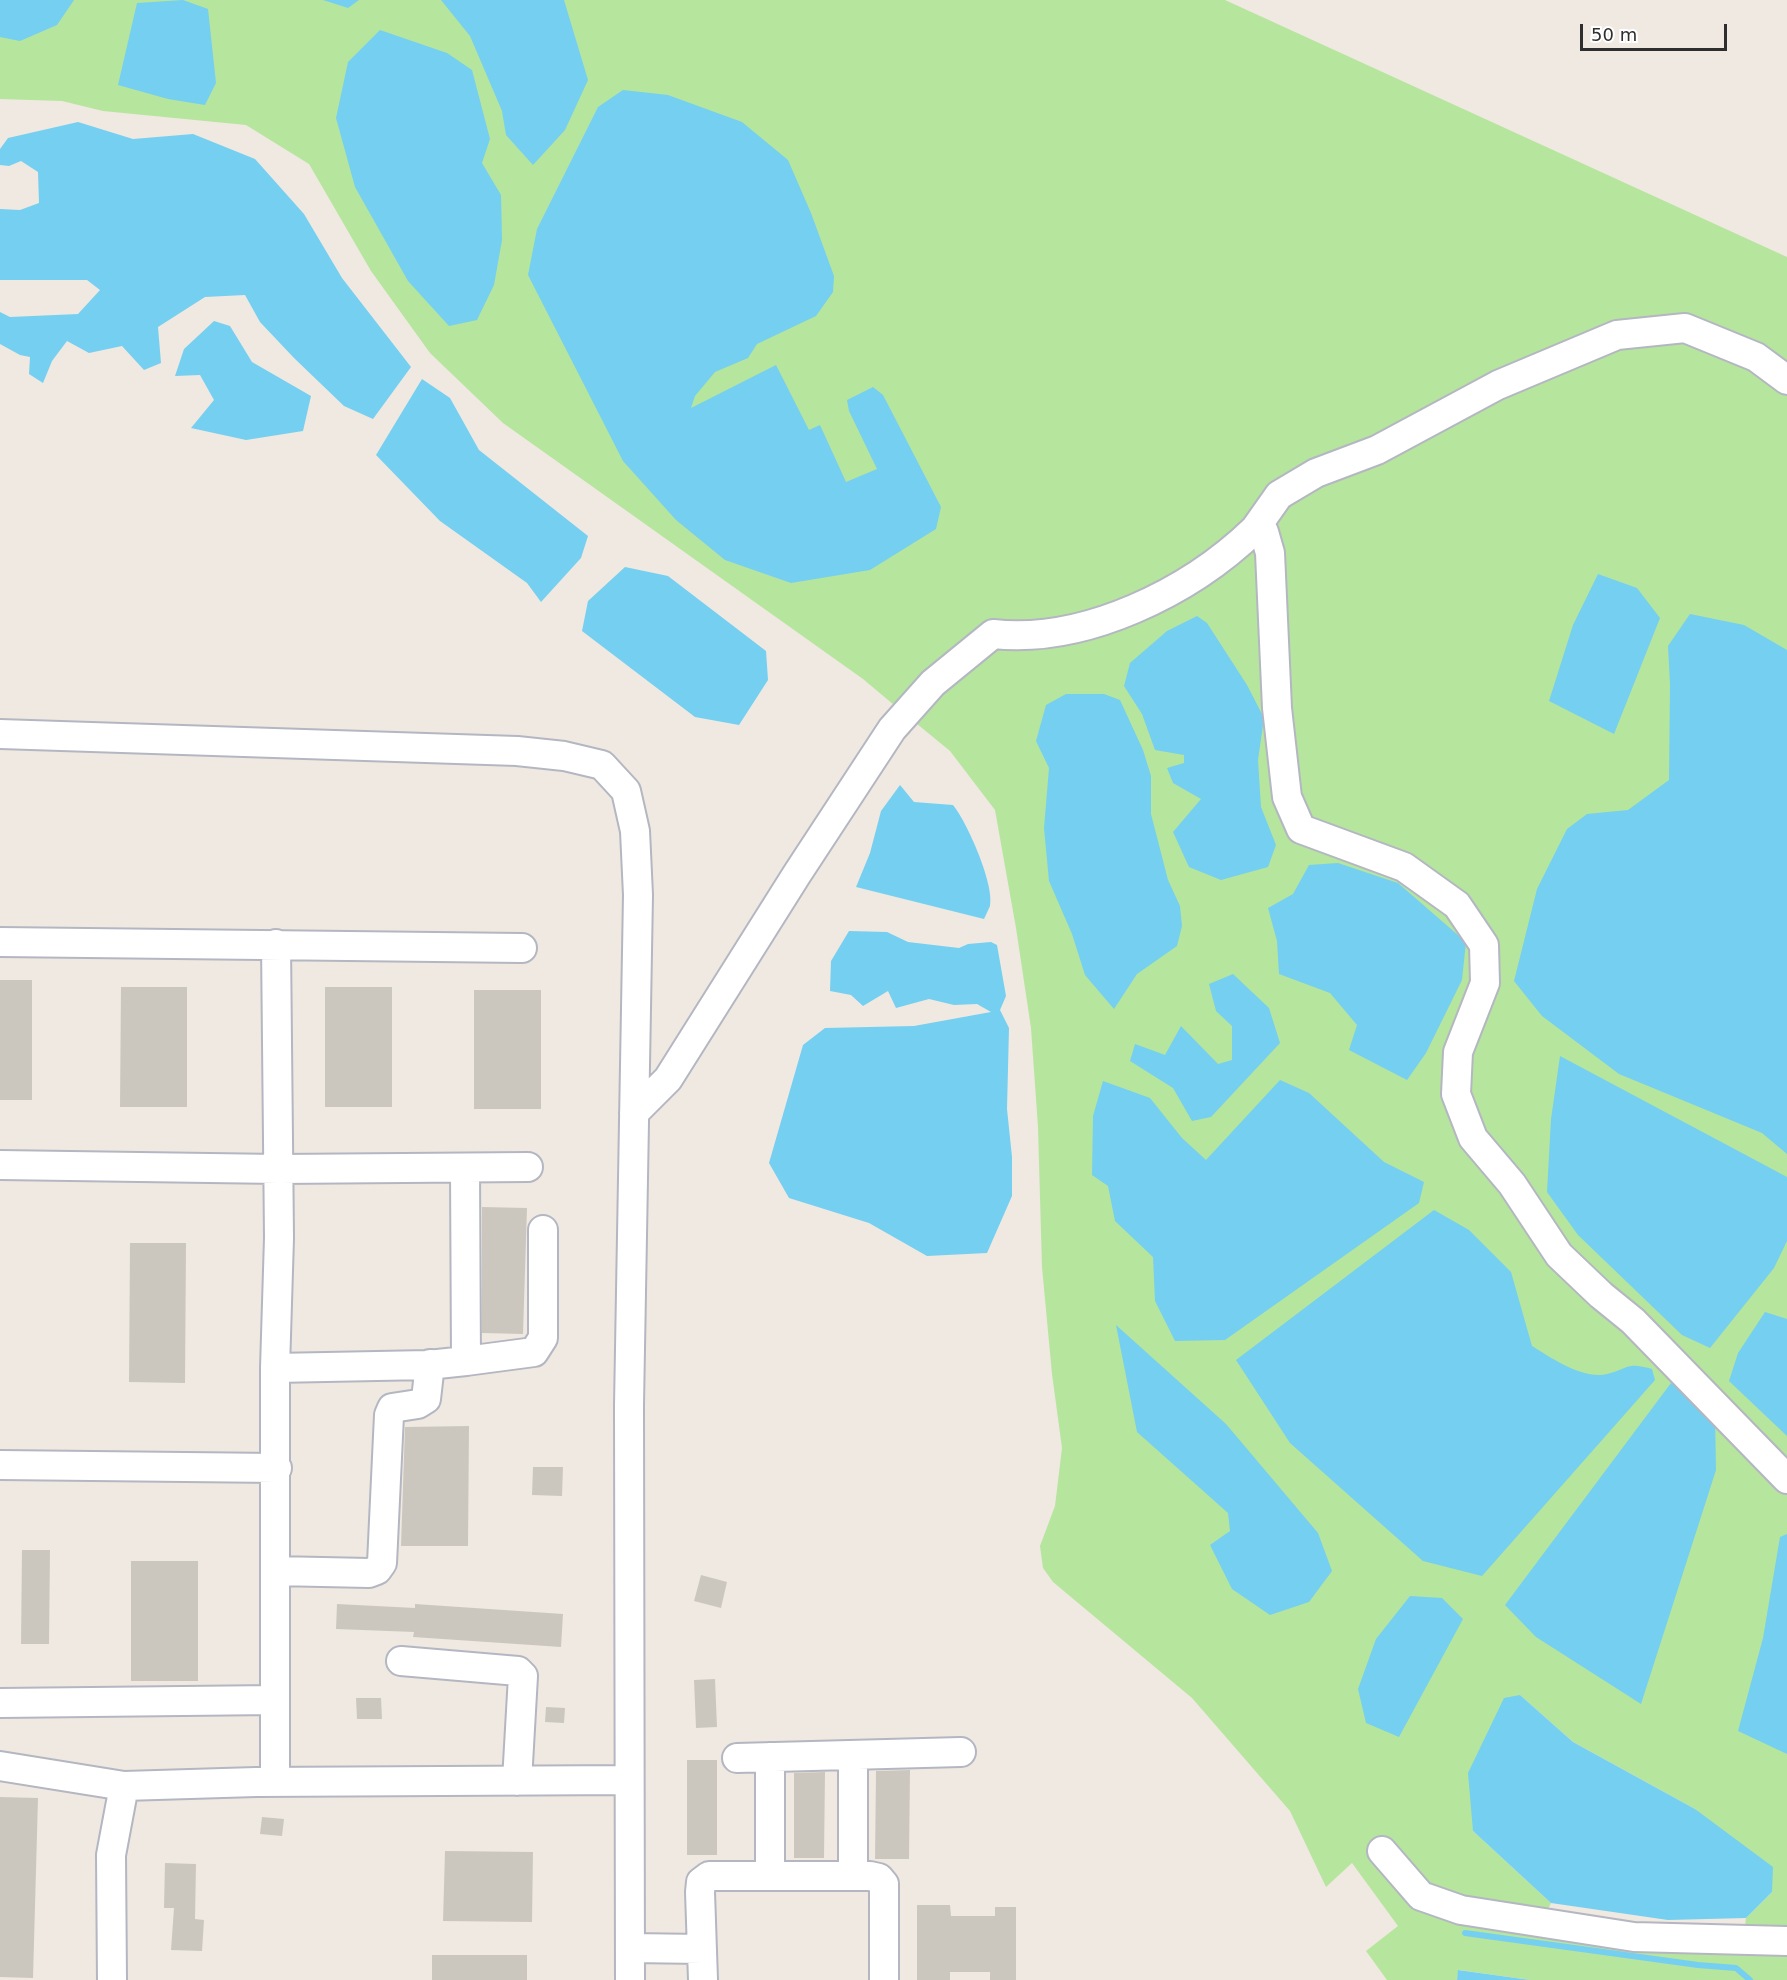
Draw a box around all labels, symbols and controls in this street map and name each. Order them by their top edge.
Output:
scale bar [1583,12,1730,50]
text: 50 m [1591,24,1637,45]

